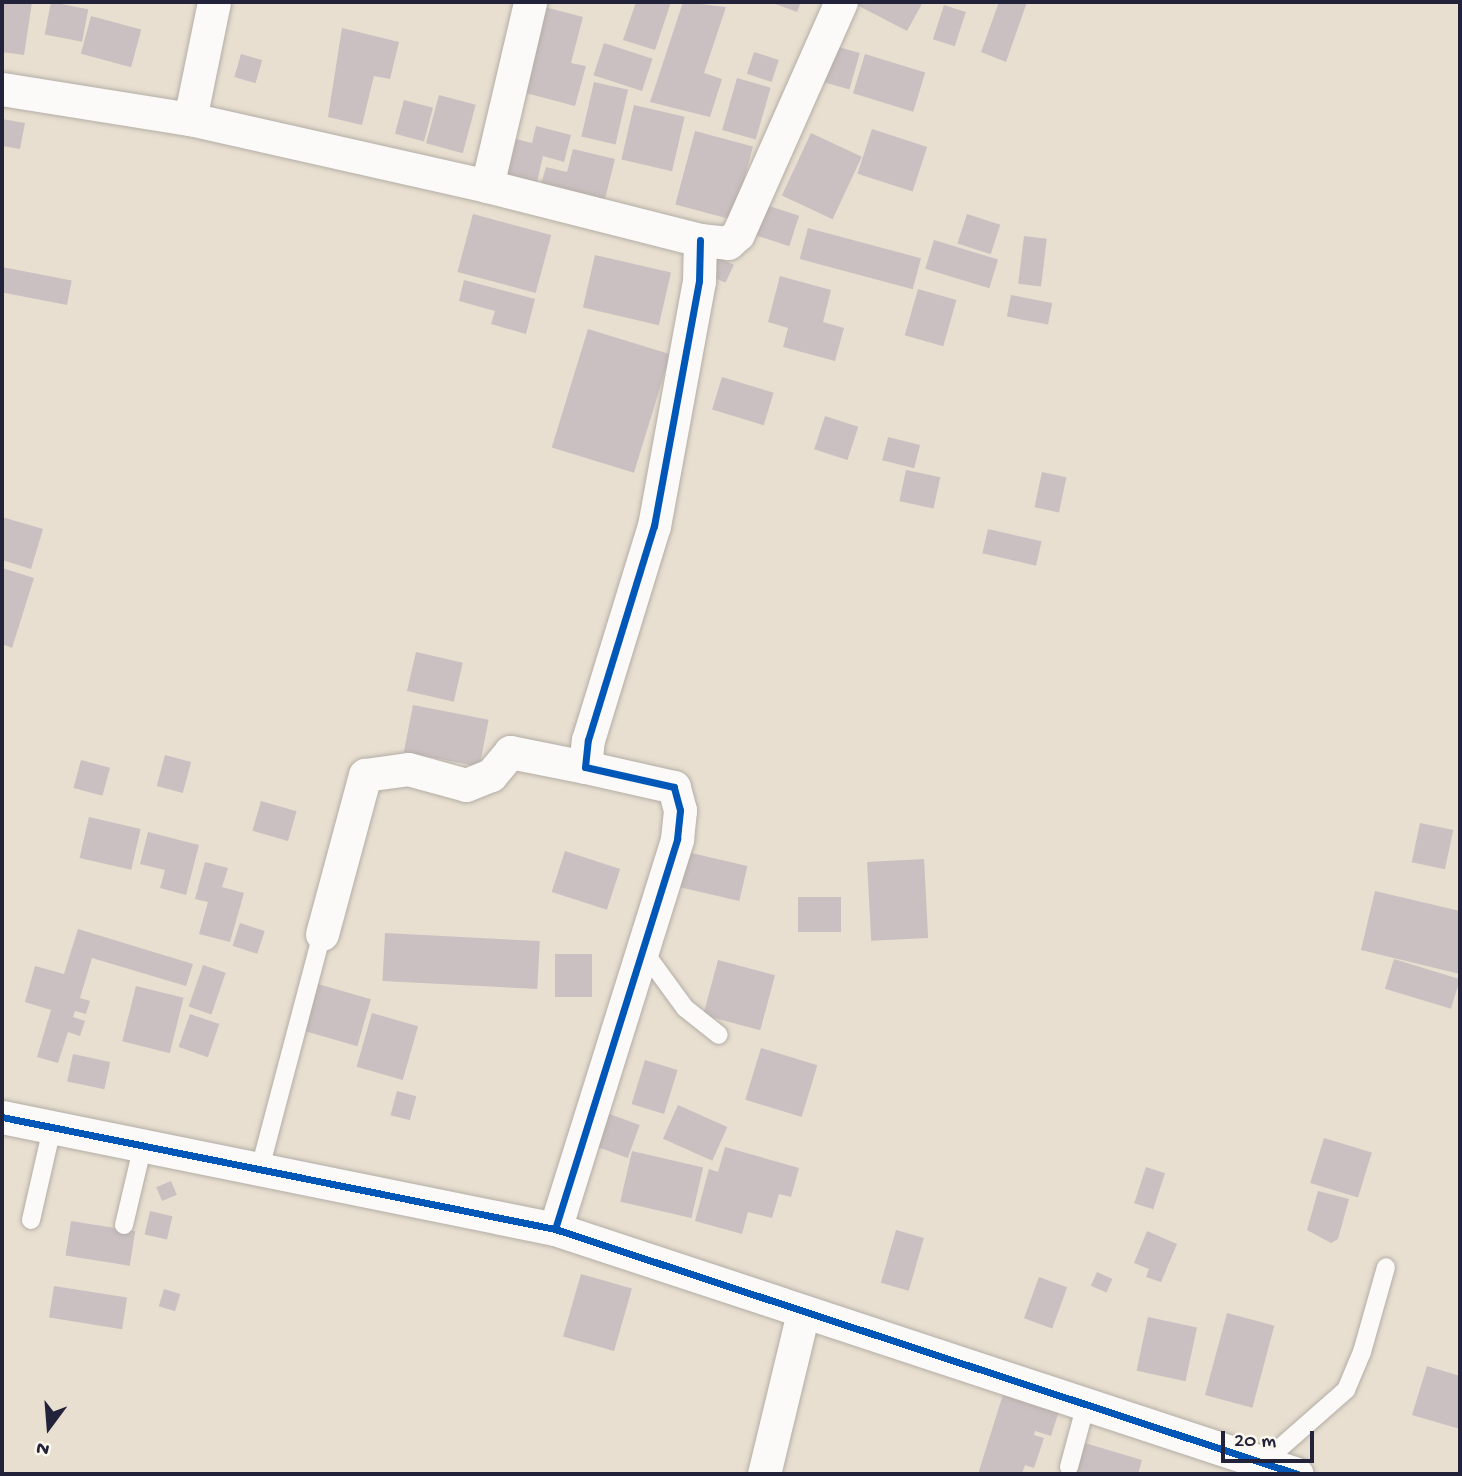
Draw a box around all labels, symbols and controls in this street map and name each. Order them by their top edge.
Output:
north arrow [14,1392,84,1462]
scale bar [1224,1416,1317,1460]
text: 20 m [1234,1430,1276,1455]
text: N [34,1435,52,1460]

